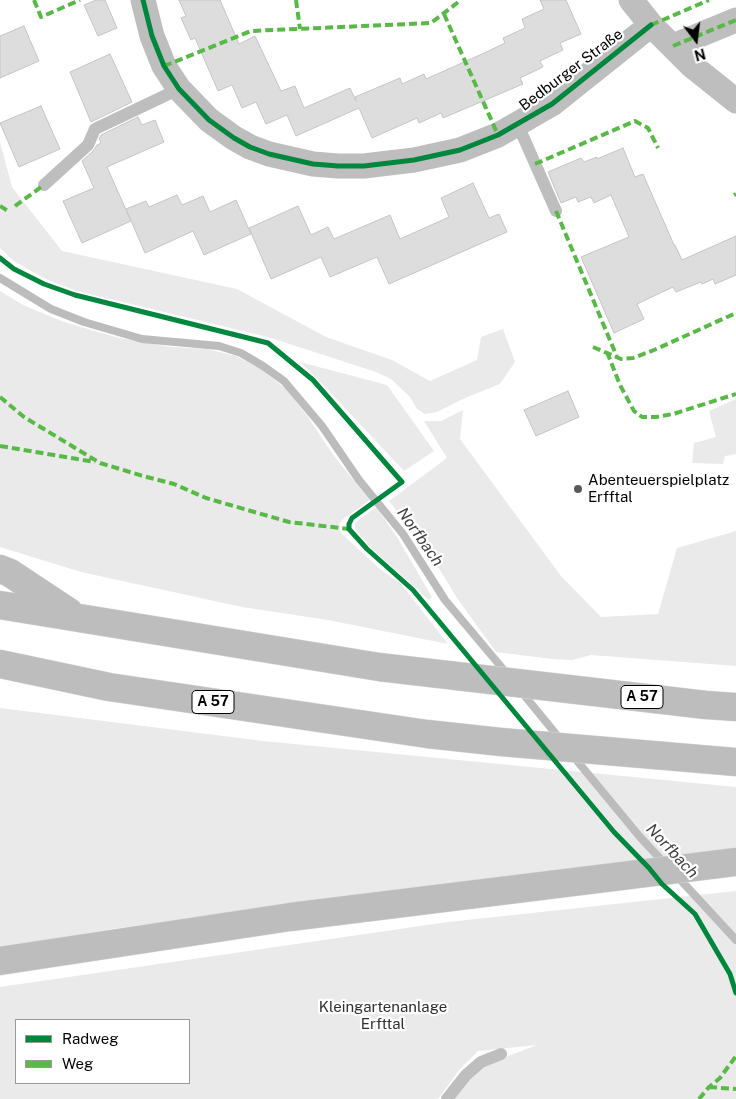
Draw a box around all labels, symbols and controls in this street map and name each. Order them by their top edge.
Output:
north arrow [671,15,721,65]
street label: Bedburger Straße [516,25,626,115]
text: N [693,45,707,64]
place label: Abenteuerspielplatz Erfftal [588,471,729,506]
marker: Abenteuerspielplatz Erfftal [572,483,584,495]
water label: Norfbach [393,504,447,570]
road number: A 57 [621,686,663,709]
road number: A 57 [192,690,234,714]
water label: Norfbach [642,820,702,882]
park label: Kleingartenanlage Erfttal [319,998,447,1033]
legend [15,1019,190,1084]
text: Radweg [62,1030,119,1047]
text: Weg [62,1055,93,1072]

